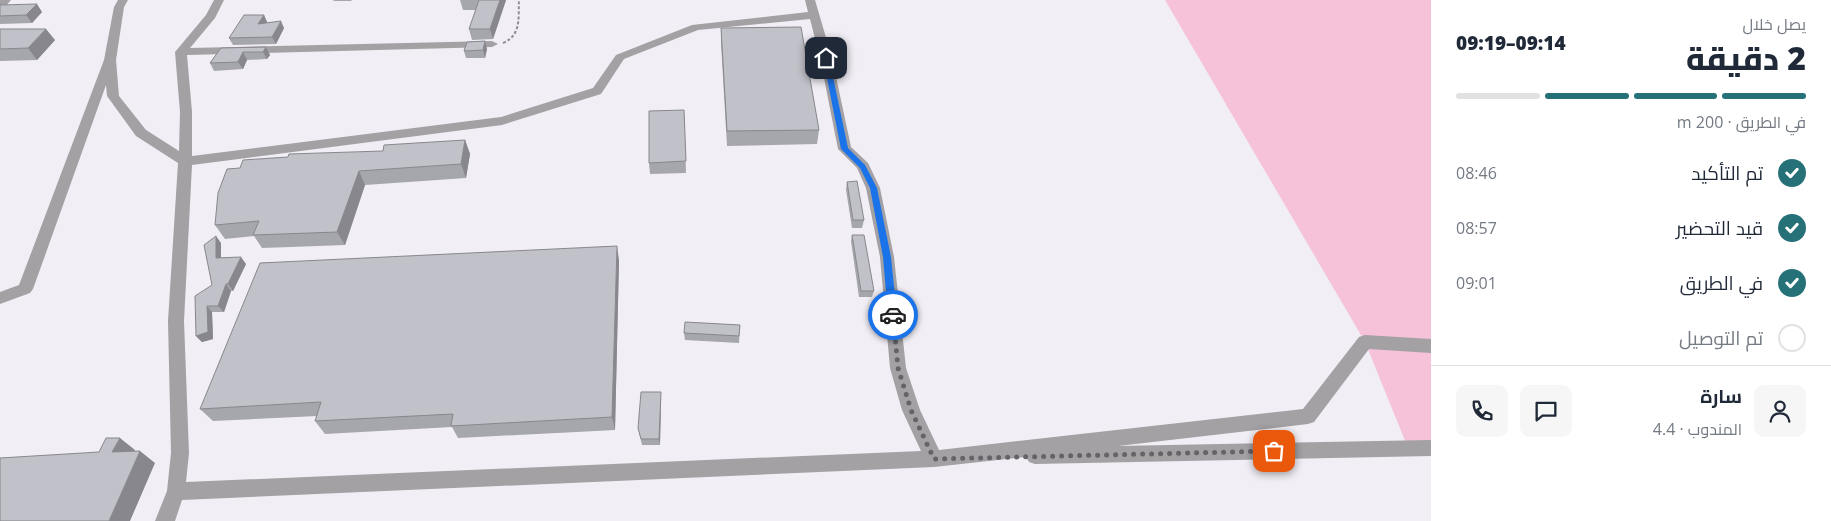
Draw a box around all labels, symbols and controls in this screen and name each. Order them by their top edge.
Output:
text: يصل خلال [1742,13,1806,35]
text: 09:14–09:19 [1456,30,1566,56]
text: 2 دقيقة [1686,36,1806,79]
pin [805,37,847,79]
icon: home [812,44,840,72]
text: في الطريق · 200 m [1677,111,1806,133]
icon: check [1778,159,1806,187]
text: تم التأكيد [1691,160,1763,186]
text: 08:46 [1456,162,1497,184]
icon: check [1778,214,1806,242]
text: قيد التحضير [1676,215,1763,241]
text: 08:57 [1456,217,1497,239]
icon: check [1778,269,1806,297]
text: في الطريق [1680,270,1763,296]
text: 09:01 [1456,272,1497,294]
courier [868,290,918,340]
icon: car [879,301,907,329]
text: تم التوصيل [1679,325,1763,351]
text: سارة [1700,383,1742,409]
button: phone [1456,385,1508,437]
button: chat [1520,385,1572,437]
button: person [1754,385,1806,437]
text: المندوب · 4.4 [1653,418,1742,440]
pin [1253,430,1295,472]
icon: bag [1260,437,1288,465]

